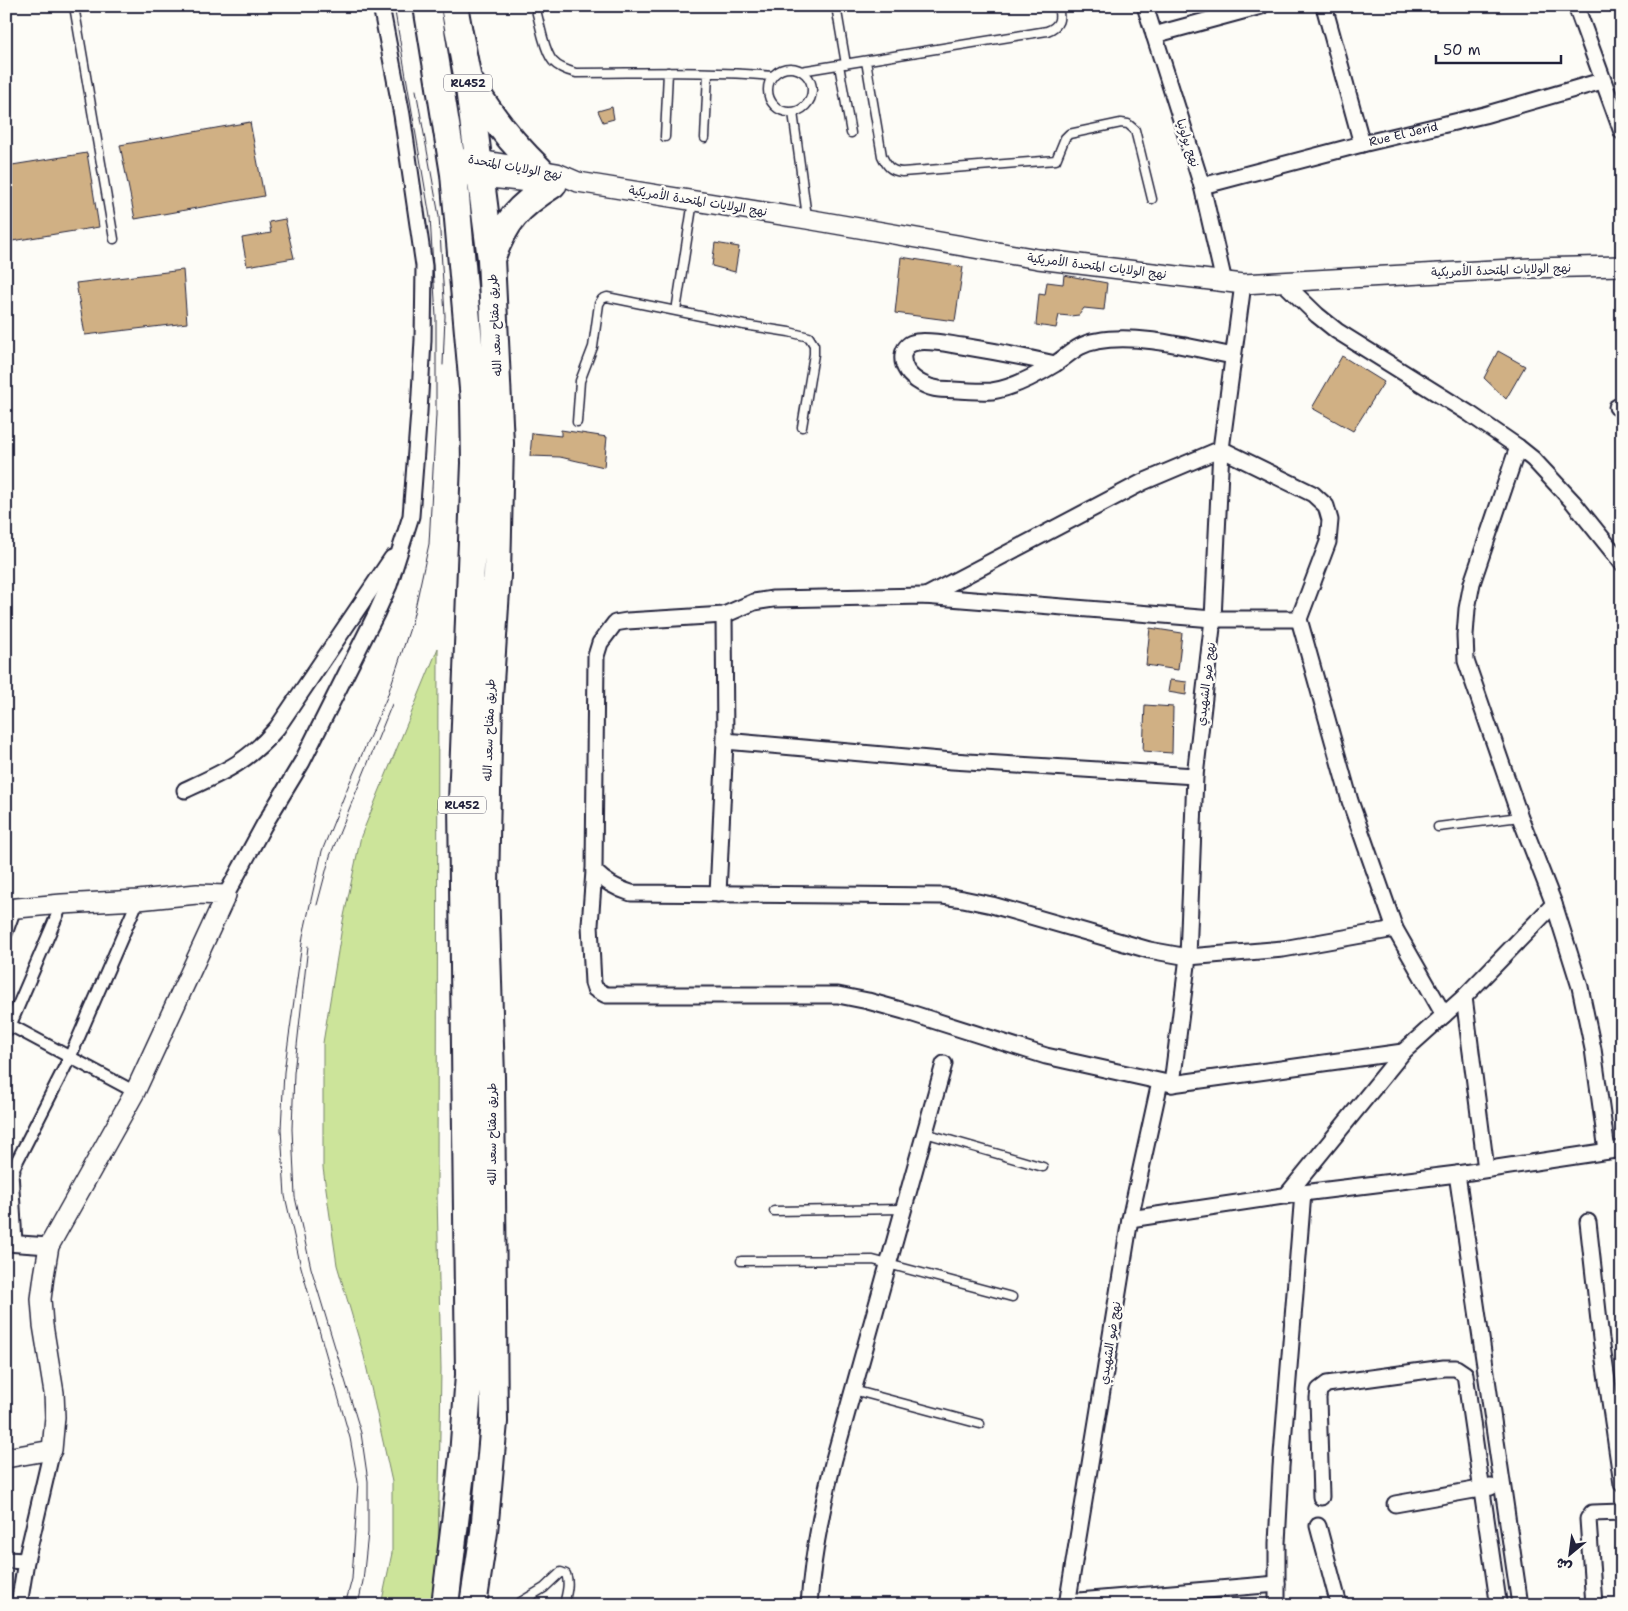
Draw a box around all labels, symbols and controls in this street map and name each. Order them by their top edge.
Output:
scale bar [1436,32,1560,64]
text: 50 m [1443,40,1481,60]
road number: RL452 [444,75,492,92]
street label: نهج بولونيا [1172,117,1203,169]
street label: Rue El Jerid [1367,118,1440,150]
street label: نهج الولايات المتحدة [467,151,563,184]
street label: نهج الولايات المتحدة الأمريكية [627,182,768,221]
street label: نهج الولايات المتحدة الأمريكية [1026,250,1167,283]
street label: نهج الولايات المتحدة الأمريكية [1431,260,1571,281]
street label: طريق مفتاح سعد الله [484,273,507,377]
street label: نهج ضو الشهيدي [1193,641,1220,727]
street label: طريق مفتاح سعد الله [479,678,500,782]
road number: RL452 [438,796,486,814]
street label: طريق مفتاح سعد الله [484,1083,501,1185]
street label: نهج ضو الشهيدي [1096,1300,1125,1386]
north arrow [1546,1528,1596,1578]
text: ش [1553,1554,1575,1577]

